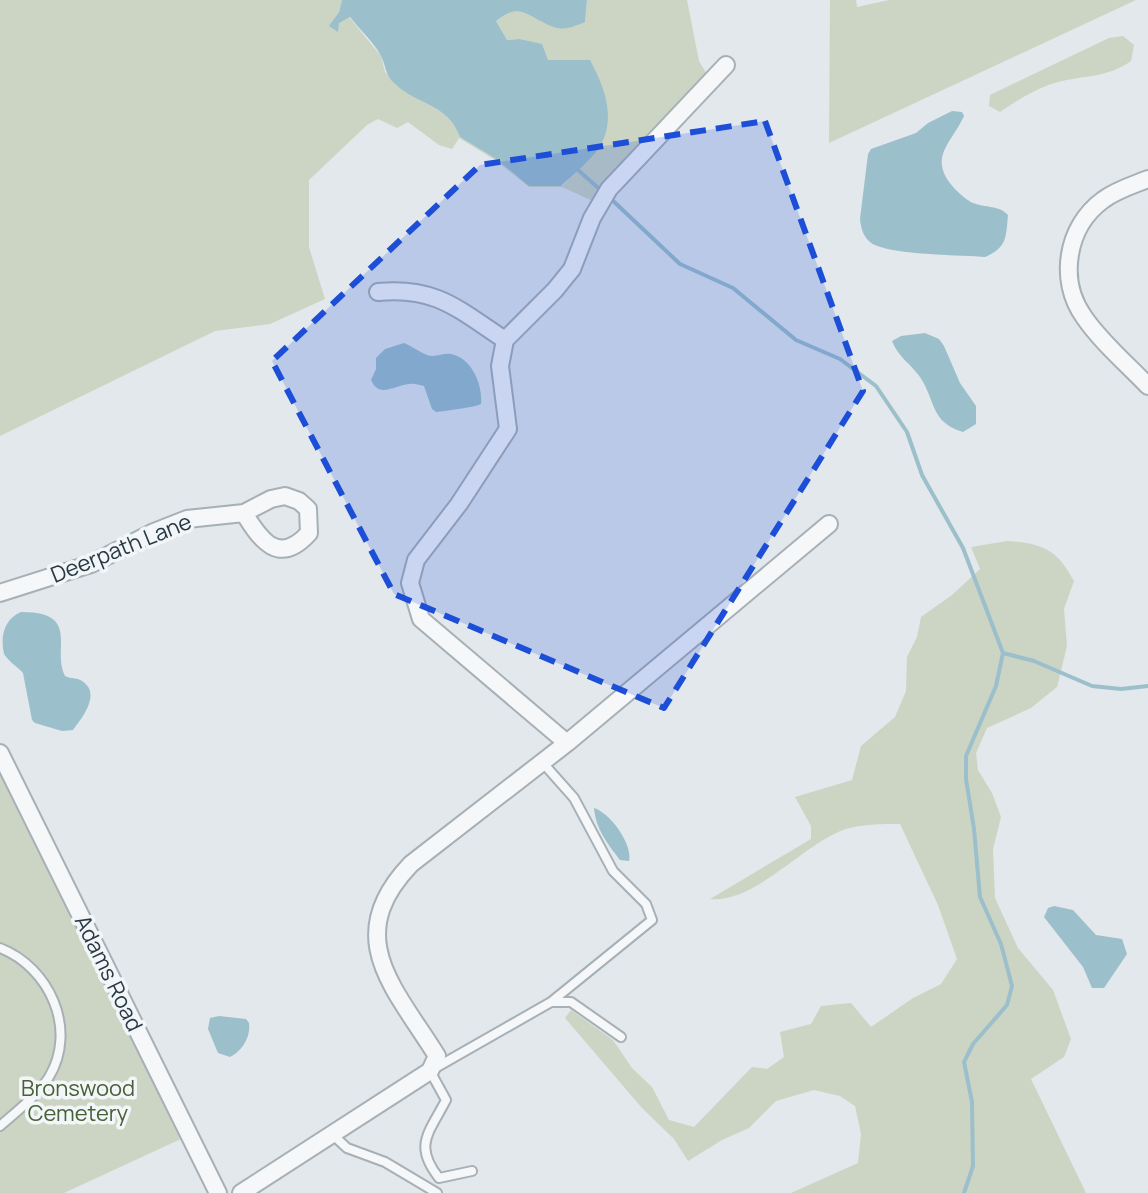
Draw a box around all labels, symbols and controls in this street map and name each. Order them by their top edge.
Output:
street label: Deerpath Lane [46,506,196,590]
street label: Adams Road [68,910,150,1036]
park label: Bronswood Cemetery [21,1073,135,1128]

